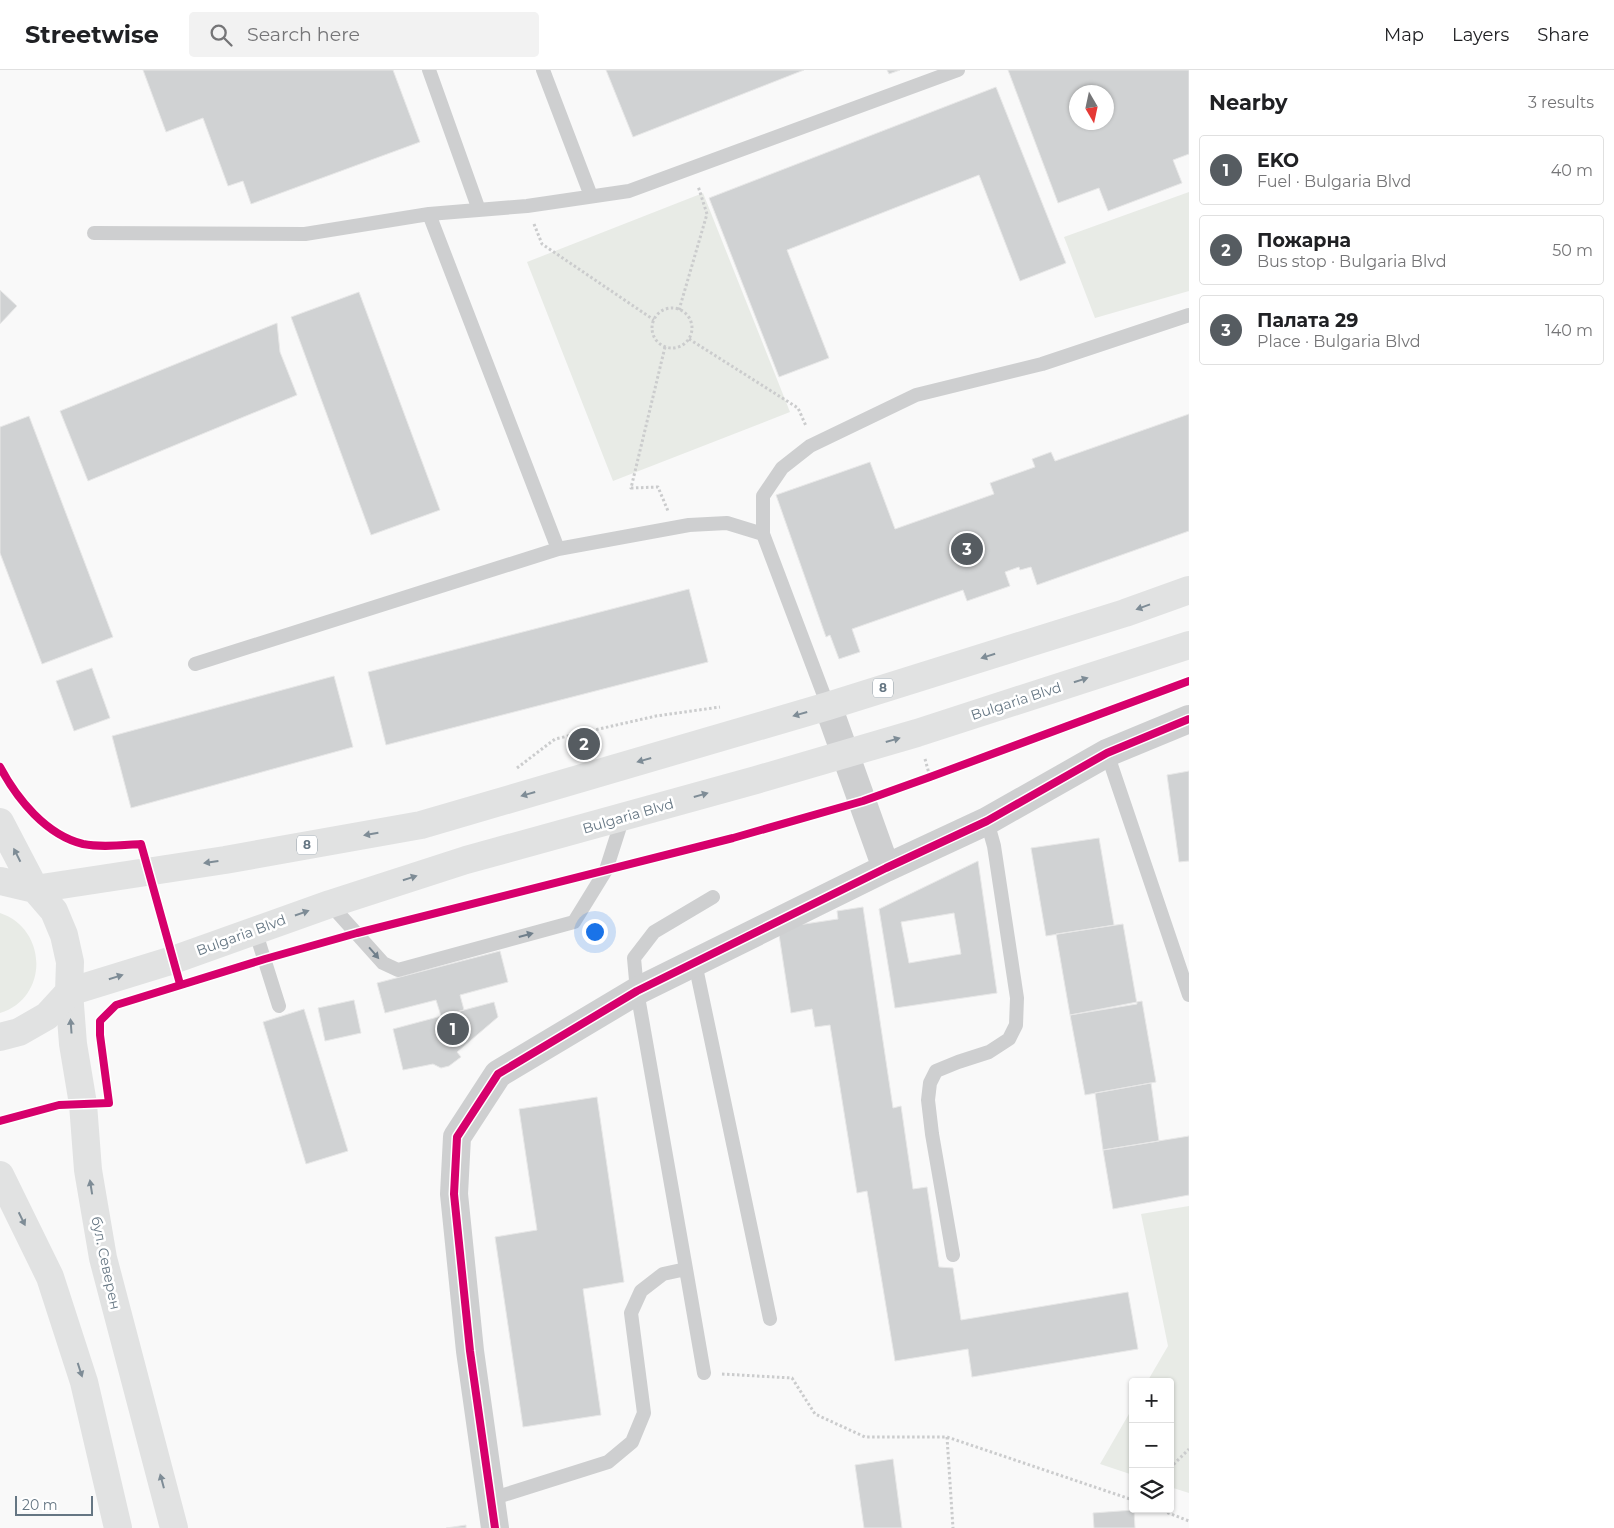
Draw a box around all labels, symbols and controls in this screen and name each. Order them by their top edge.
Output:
search box [189,12,539,57]
text: Streetwise [25,20,159,49]
icon: search [207,21,235,49]
text: Search here [247,23,360,46]
text: Map [1384,24,1424,46]
text: Layers [1452,24,1509,46]
text: Share [1537,24,1589,46]
north arrow [1069,85,1114,130]
text: Nearby [1209,90,1288,115]
text: 3 results [1528,93,1594,112]
text: EKO [1257,149,1299,172]
text: 1 [1223,161,1229,180]
text: 40 m [1551,161,1593,180]
text: Fuel · Bulgaria Blvd [1257,172,1411,191]
text: Пожарна [1257,229,1351,252]
text: 2 [1221,241,1231,260]
text: 50 m [1552,241,1593,260]
text: Bus stop · Bulgaria Blvd [1257,252,1447,271]
text: Палата 29 [1257,309,1358,332]
text: 3 [1221,321,1231,340]
text: 140 m [1545,321,1593,340]
text: Place · Bulgaria Blvd [1257,332,1421,351]
pin: 3 [951,530,983,568]
one-way arrow [1136,604,1151,611]
one-way arrow [981,652,996,660]
one-way arrow [1074,675,1089,683]
road number: 8 [873,678,893,698]
street label: Bulgaria Blvd [969,678,1063,724]
one-way arrow [792,710,807,718]
pin: 2 [568,725,600,763]
one-way arrow [886,735,901,743]
one-way arrow [636,756,651,764]
one-way arrow [520,790,535,798]
one-way arrow [694,791,709,799]
street label: Bulgaria Blvd [580,794,676,838]
one-way arrow [362,830,378,838]
road number: 8 [297,836,317,854]
one-way arrow [13,849,22,862]
one-way arrow [202,858,218,866]
one-way arrow [403,874,418,882]
one-way arrow [295,909,310,916]
street label: Bulgaria Blvd [194,910,288,960]
your location [582,919,608,945]
one-way arrow [518,931,533,939]
one-way arrow [369,946,380,959]
one-way arrow [108,973,123,981]
pin: 1 [437,1010,469,1048]
one-way arrow [67,1018,75,1034]
one-way arrow [87,1179,95,1195]
one-way arrow [18,1212,26,1226]
street label: бул. Северен [87,1215,125,1311]
one-way arrow [77,1363,85,1378]
map controls [1129,1378,1174,1513]
button: + [1129,1378,1174,1423]
button: − [1129,1423,1174,1468]
button: layers [1129,1468,1174,1513]
one-way arrow [157,1473,165,1488]
scale bar [15,1493,92,1516]
text: 20 m [22,1496,58,1514]

